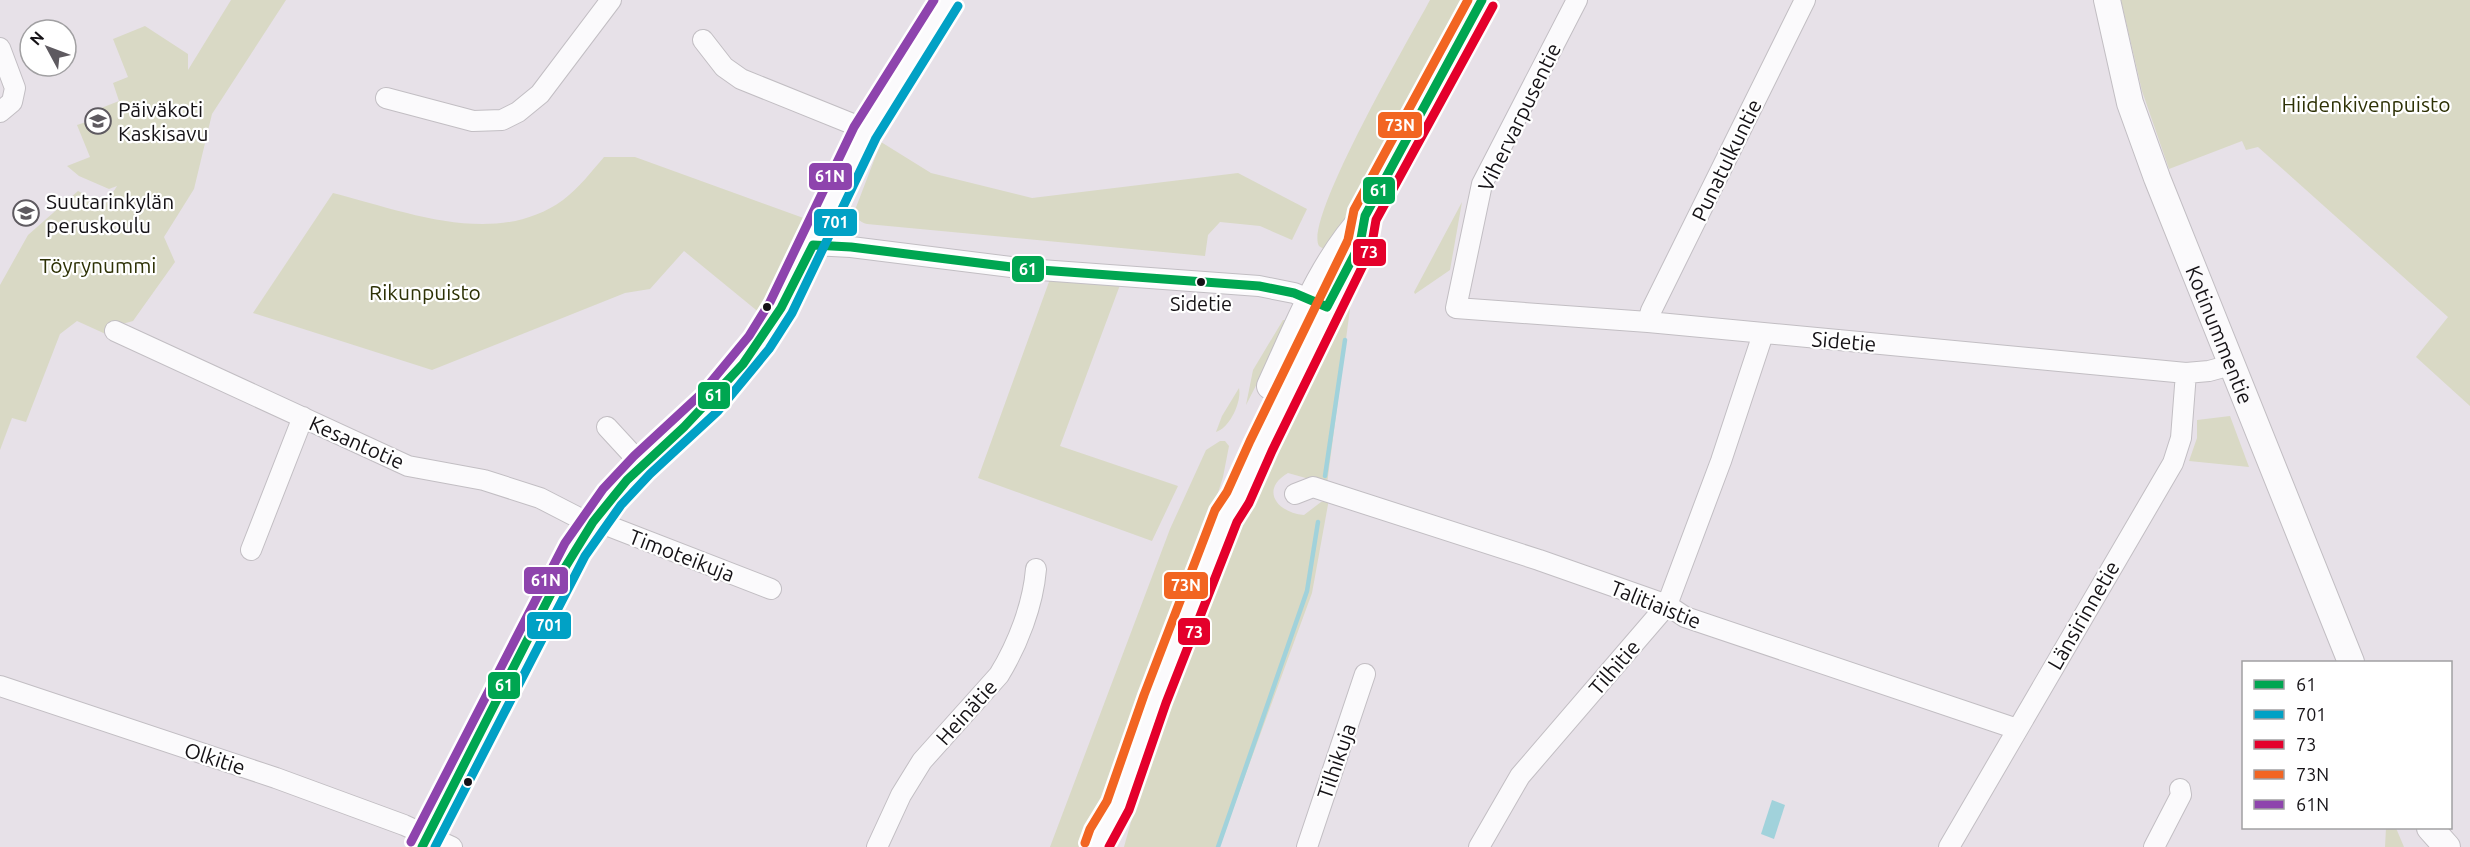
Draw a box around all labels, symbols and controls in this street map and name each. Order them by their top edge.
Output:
north arrow [18,18,78,78]
text: N [26,28,47,49]
street label: Vihervarpusentie [1473,39,1565,195]
park label: Hiidenkivenpuisto [2281,92,2451,116]
street label: Punatulkuntie [1686,95,1766,225]
place label: Päiväkoti Kaskisavu [118,97,209,145]
school or university icon: Päiväkoti Kaskisavu [83,106,113,136]
line badge: 73N [1377,111,1423,139]
text: 73N [1385,116,1415,134]
line badge: 61N [808,162,853,191]
text: 61N [815,167,845,185]
line badge: 61 [1362,176,1396,205]
text: 61 [1370,181,1388,199]
place label: Suutarinkylän peruskoulu [46,189,174,237]
school or university icon: Suutarinkylän peruskoulu [11,198,41,228]
line badge: 701 [813,208,858,237]
text: 701 [821,213,849,231]
line badge: 73 [1352,238,1387,267]
text: 73 [1360,243,1378,261]
park label: Töyrynummi [40,253,156,277]
line badge: 61 [1011,255,1045,283]
text: 61 [1019,260,1037,278]
street label: Kotinummentie [2181,262,2258,407]
marker: Sidetie [1195,276,1207,288]
park label: Rikunpuisto [369,280,481,304]
place label: Sidetie [1170,292,1232,315]
unlabelled marker [761,301,773,313]
street label: Sidetie [1811,326,1877,356]
line badge: 61 [697,381,731,410]
text: 61 [705,386,723,404]
street label: Kesantotie [306,410,408,474]
street label: Timoteikuja [626,524,738,586]
street label: Länsirinnetie [2042,556,2124,674]
line badge: 61N [523,566,569,595]
text: 61N [531,571,561,589]
line badge: 73N [1163,571,1209,600]
street label: Talitiaistie [1607,575,1705,633]
text: 73N [1171,576,1201,594]
line badge: 701 [526,611,572,640]
text: 701 [535,616,563,634]
line badge: 73 [1177,617,1211,646]
text: 73 [1185,623,1203,641]
street label: Tilhitie [1584,635,1644,699]
legend [2242,661,2452,829]
line badge: 61 [487,671,521,700]
text: 61 [2296,674,2316,694]
street label: Heinätie [931,675,1001,749]
text: 61 [495,676,513,694]
text: 701 [2296,704,2326,724]
street label: Tilhikuja [1312,720,1360,802]
text: 73 [2296,734,2316,754]
street label: Olkitie [182,737,248,779]
text: 73N [2296,764,2329,784]
unlabelled marker [462,776,474,788]
text: 61N [2296,794,2329,814]

